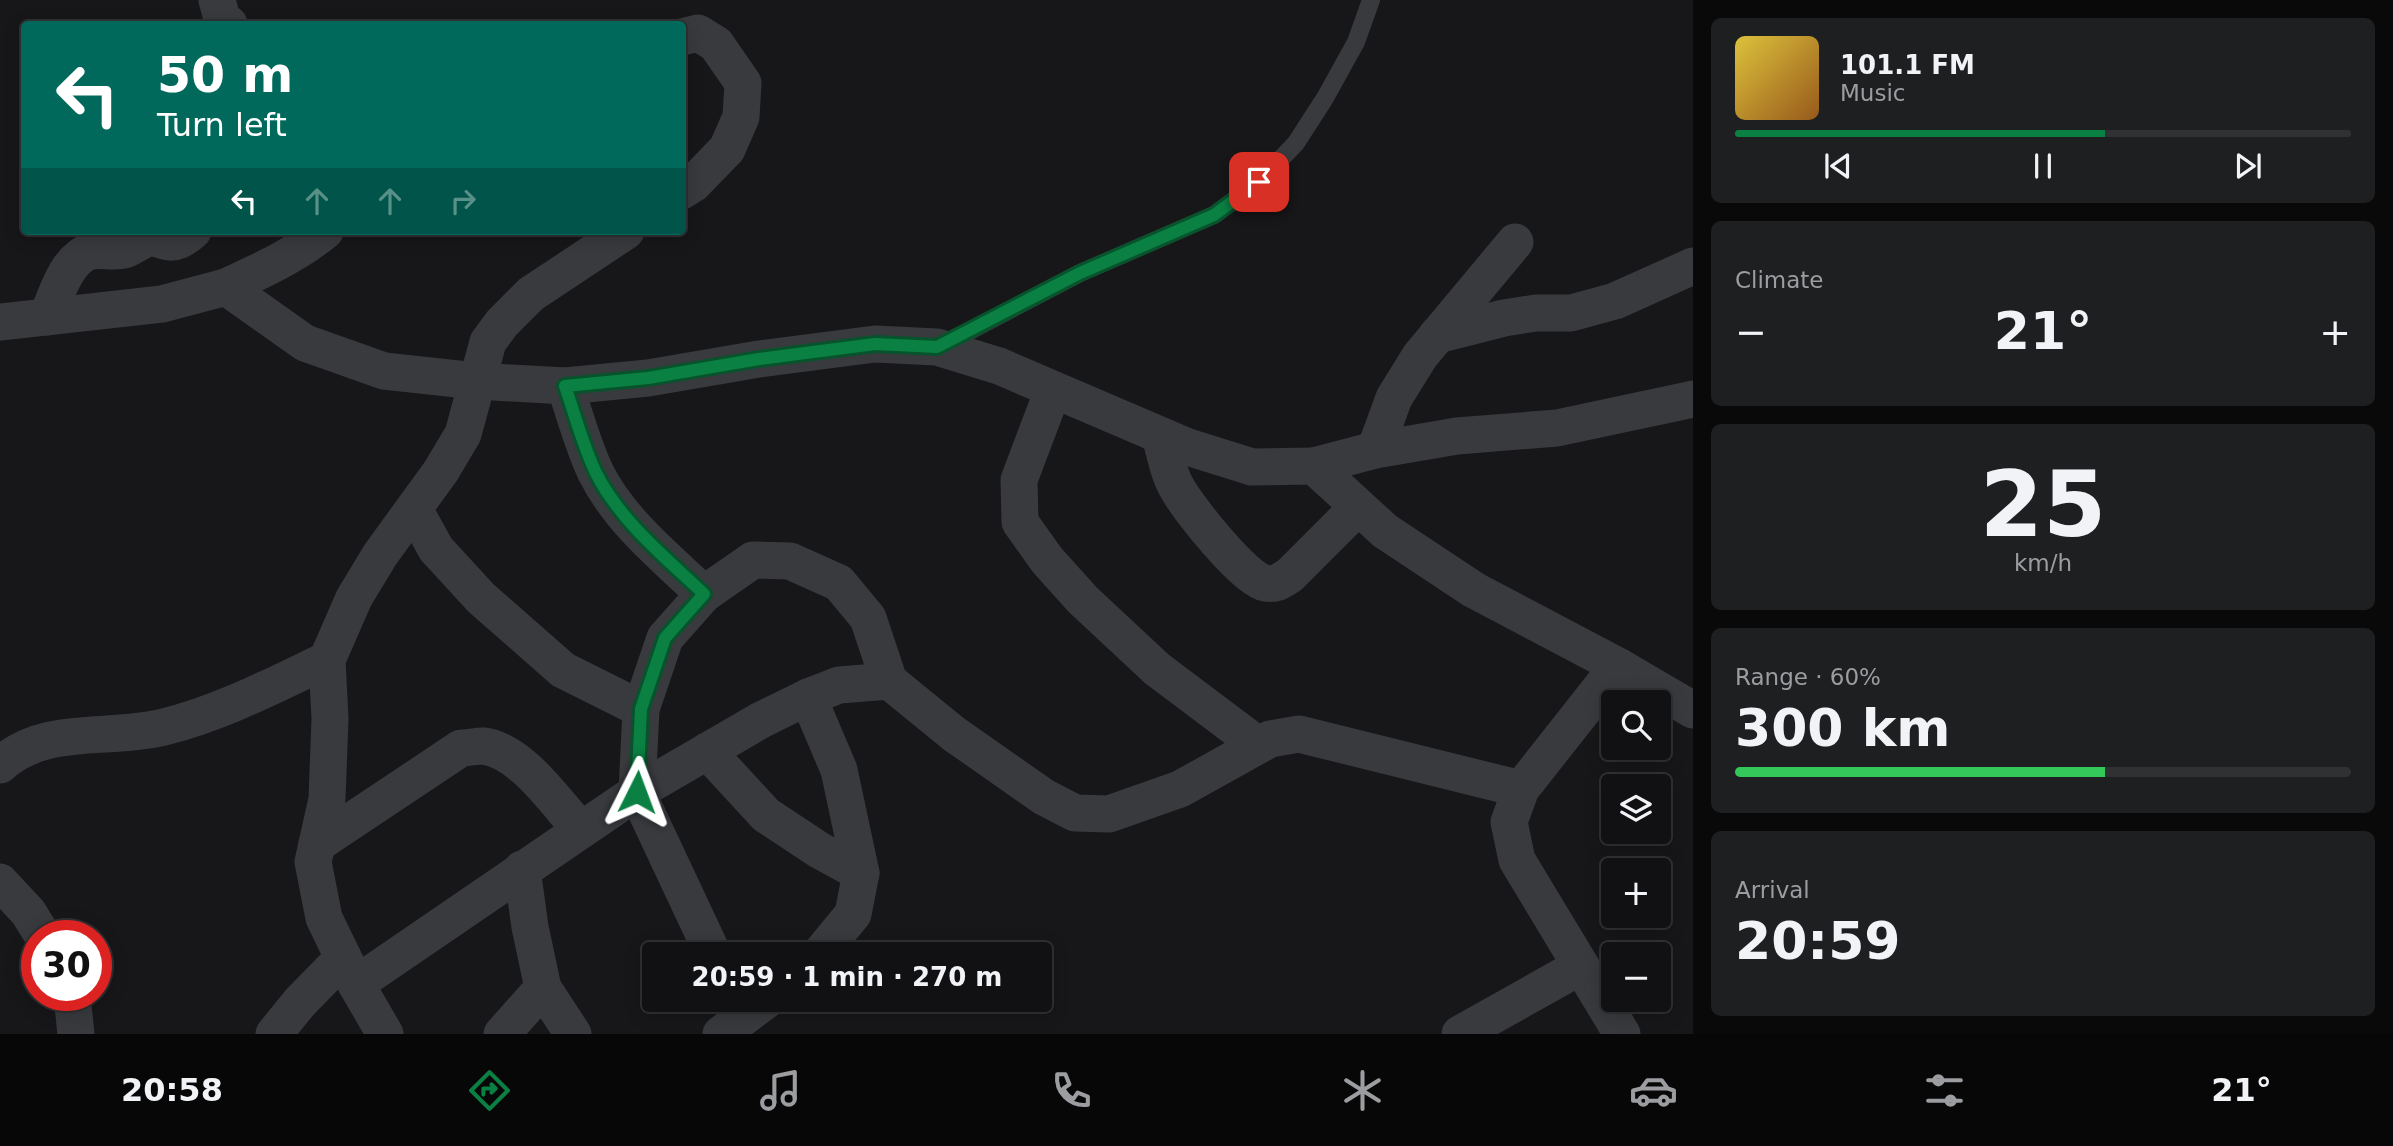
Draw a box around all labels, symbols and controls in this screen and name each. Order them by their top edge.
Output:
text: 50 m [157,47,293,104]
icon: left [42,49,133,140]
text: 101.1 FM [1840,50,1975,80]
text: Music [1840,80,1905,106]
text: Turn left [157,106,287,144]
icon: previous [1819,147,1857,185]
icon: pause [2024,147,2062,185]
icon: next [2229,147,2267,185]
pin [1229,152,1289,212]
icon: arrive [1240,163,1278,201]
icon: left [225,182,263,220]
icon: ahead [298,182,336,220]
icon: ahead [371,182,409,220]
icon: right [444,182,482,220]
text: Climate [1735,267,1824,293]
text: 21° [1994,301,2092,361]
text: − [1735,310,1767,354]
text: + [2319,310,2351,354]
text: 25 [1980,452,2106,557]
text: km/h [2014,550,2072,576]
text: Range · 60% [1735,664,1881,690]
map controls [1601,690,1671,1012]
button: search [1601,690,1671,760]
text: 300 km [1735,698,1950,758]
position arrow [600,755,674,829]
button: layers [1601,774,1671,844]
button: + [1601,858,1671,928]
text: Arrival [1735,877,1810,903]
text: 20:59 [1735,911,1901,971]
speed limit sign: 30 [21,920,112,1011]
button: − [1601,942,1671,1012]
text: 20:59 · 1 min · 270 m [692,962,1002,992]
icon: directions [465,1066,514,1115]
icon: music [756,1066,805,1115]
icon: phone [1047,1066,1096,1115]
icon: climate [1338,1066,1387,1115]
icon: car [1629,1066,1678,1115]
icon: filters [1920,1066,1969,1115]
text: 20:58 [121,1071,223,1109]
text: 21° [2211,1071,2272,1109]

